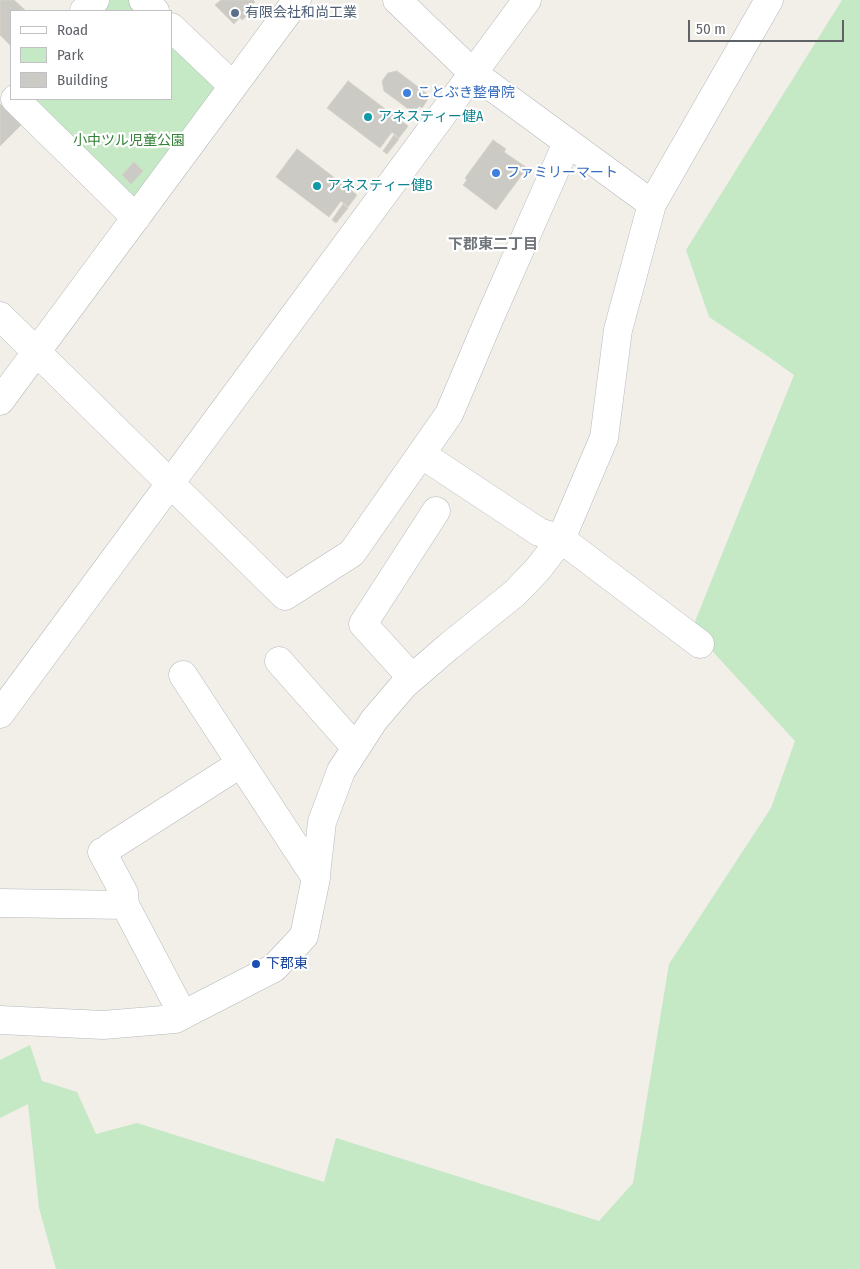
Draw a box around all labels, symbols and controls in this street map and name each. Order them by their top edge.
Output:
place label: 有限会社和尚工業 [245,5,357,21]
marker: 有限会社和尚工業 [229,7,241,19]
legend [10,10,172,100]
scale bar [690,10,846,42]
text: 50 m [696,20,726,38]
text: Road [57,21,88,39]
text: Park [57,46,84,64]
text: Building [57,71,108,89]
place label: ことぶき整骨院 [417,85,515,101]
marker: ことぶき整骨院 [401,87,413,99]
place label: アネスティー健A [378,109,483,125]
marker: アネスティー健A [362,111,374,123]
park label: 小中ツル児童公園 [73,133,185,149]
place label: ファミリーマート [506,165,618,181]
marker: ファミリーマート [490,167,502,179]
place label: アネスティー健B [327,178,433,194]
marker: アネスティー健B [311,180,323,192]
district label: 下郡東二丁目 [448,236,538,254]
place label: 下郡東 [266,956,308,972]
marker: 下郡東 [250,958,262,970]

